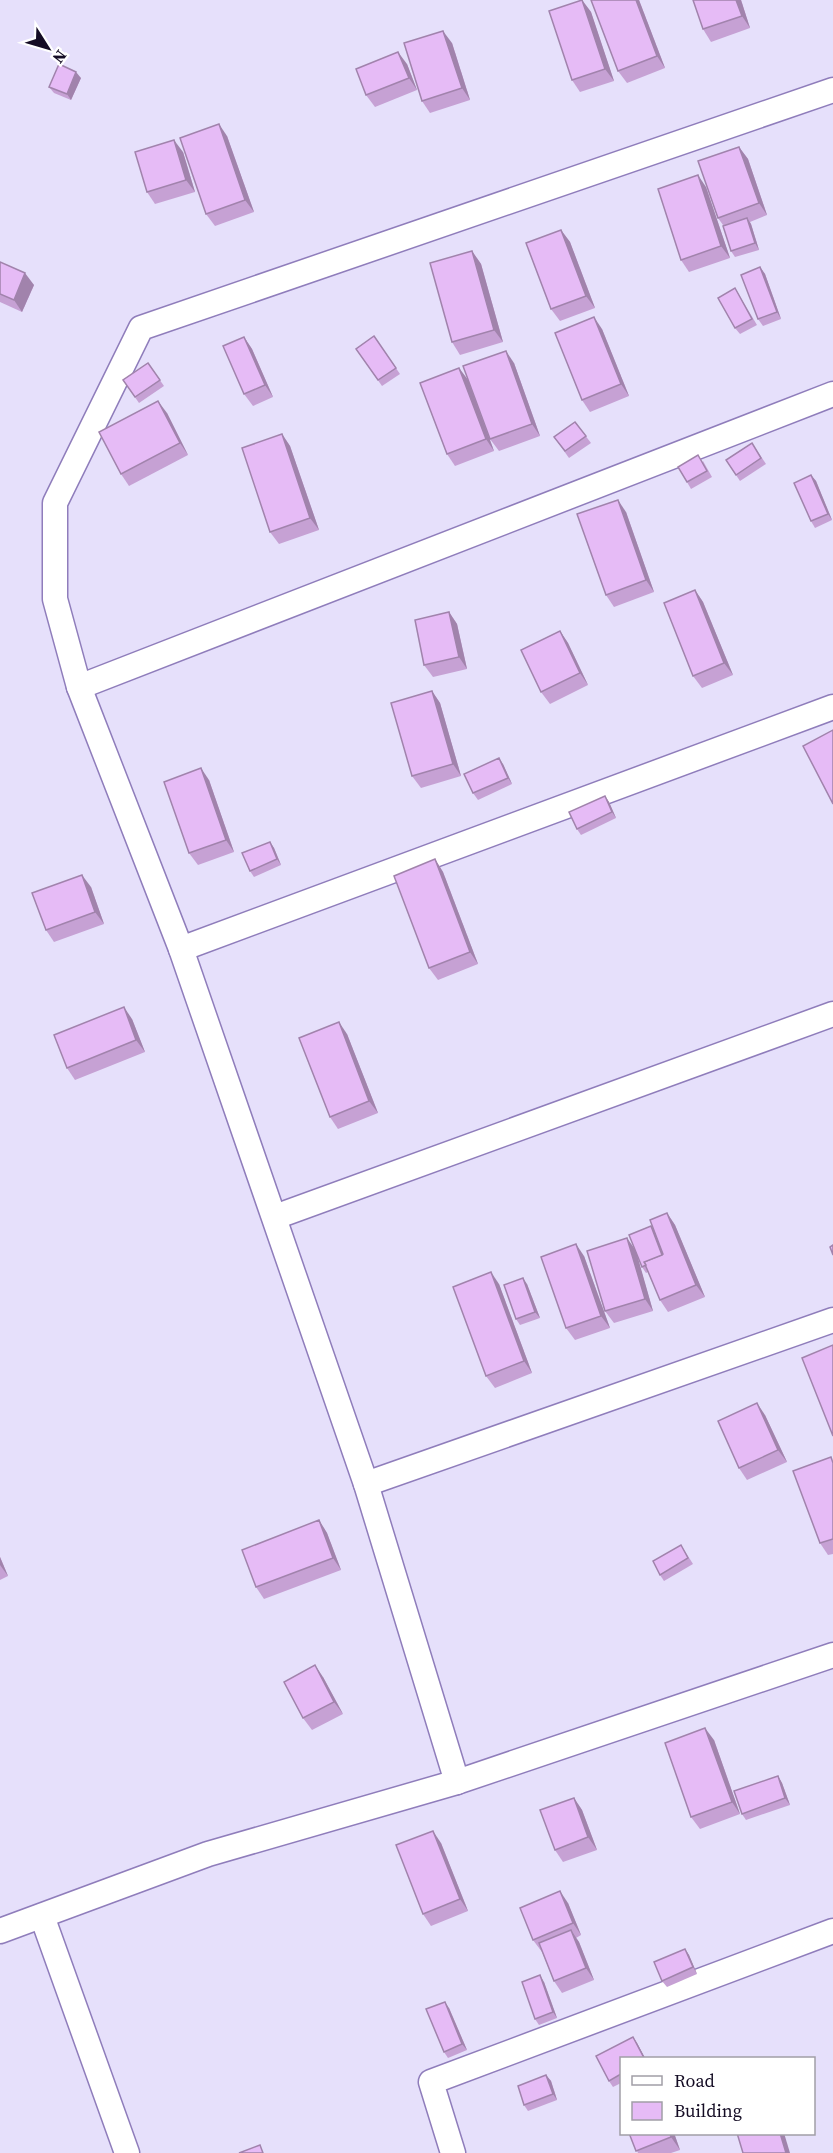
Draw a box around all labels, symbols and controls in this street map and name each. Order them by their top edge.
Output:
north arrow [18,18,78,78]
text: N [47,46,72,69]
legend [620,2057,815,2135]
text: Road [674,2068,715,2093]
text: Building [674,2098,742,2123]

